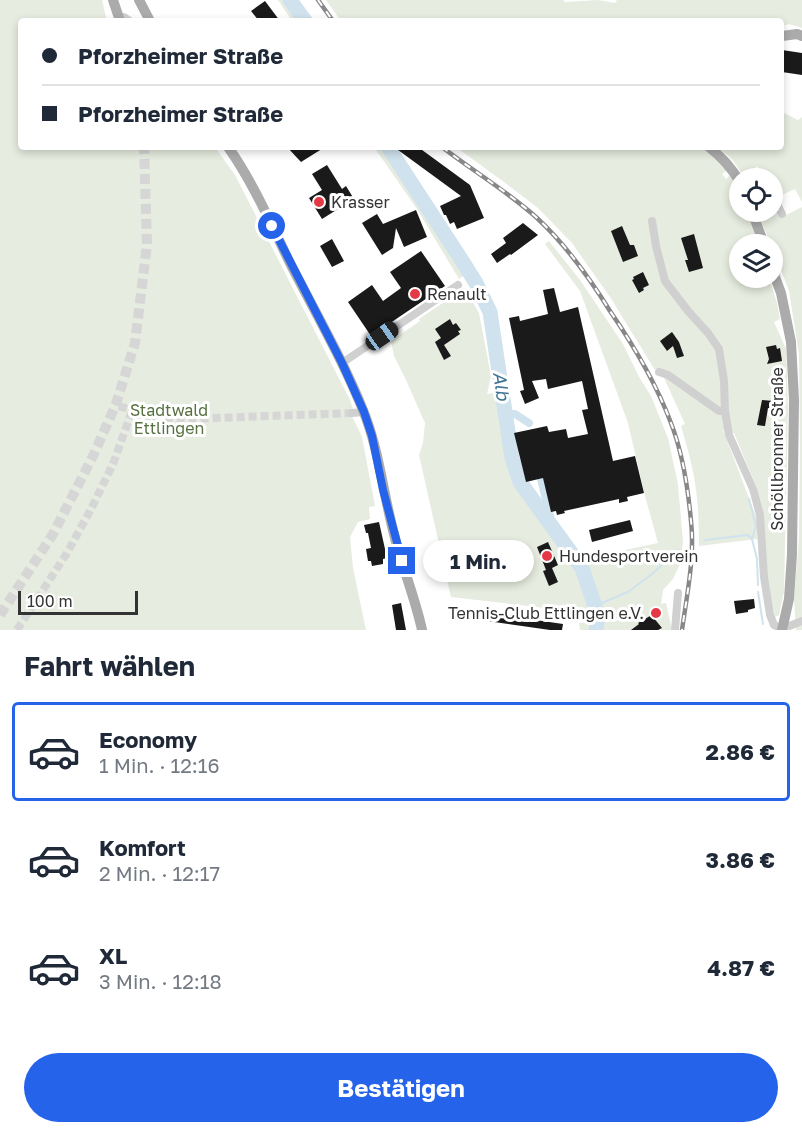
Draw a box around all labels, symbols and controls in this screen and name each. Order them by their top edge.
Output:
text: Pforzheimer Straße [78,42,283,69]
text: Pforzheimer Straße [78,100,283,127]
map controls [729,168,783,288]
button: locate [729,168,783,222]
place label: Krasser [331,192,390,212]
marker: Krasser [312,195,326,209]
route start [258,212,285,239]
button: layers [729,234,783,288]
place label: Renault [427,284,487,304]
marker: Renault [408,287,422,301]
car [362,318,402,354]
street label: Schöllbronner Straße [767,367,787,531]
water label: Alb [489,370,515,403]
park label: Stadtwald Ettlingen [130,400,208,438]
callout: 1 Min. [423,540,534,582]
place label: Hundesportverein [559,546,698,566]
route end [388,547,415,574]
text: 1 Min. [450,549,507,573]
marker: Hundesportverein [540,549,554,563]
scale bar [18,588,138,616]
text: 100 m [27,591,73,611]
place label: Tennis-Club Ettlingen e.V. [448,603,644,623]
marker: Tennis-Club Ettlingen e.V. [649,606,663,620]
text: Fahrt wählen [24,650,195,682]
icon: car [27,725,81,779]
text: Economy [99,726,197,753]
text: 2.86 € [705,738,775,765]
text: 1 Min. · 12:16 [99,753,220,777]
icon: car [27,833,81,887]
text: Komfort [99,834,186,861]
text: 3.86 € [705,846,775,873]
text: 2 Min. · 12:17 [99,861,220,885]
icon: car [27,941,81,995]
text: XL [99,942,127,969]
text: 4.87 € [707,954,775,981]
text: 3 Min. · 12:18 [99,969,222,993]
button: Bestätigen [24,1053,778,1122]

